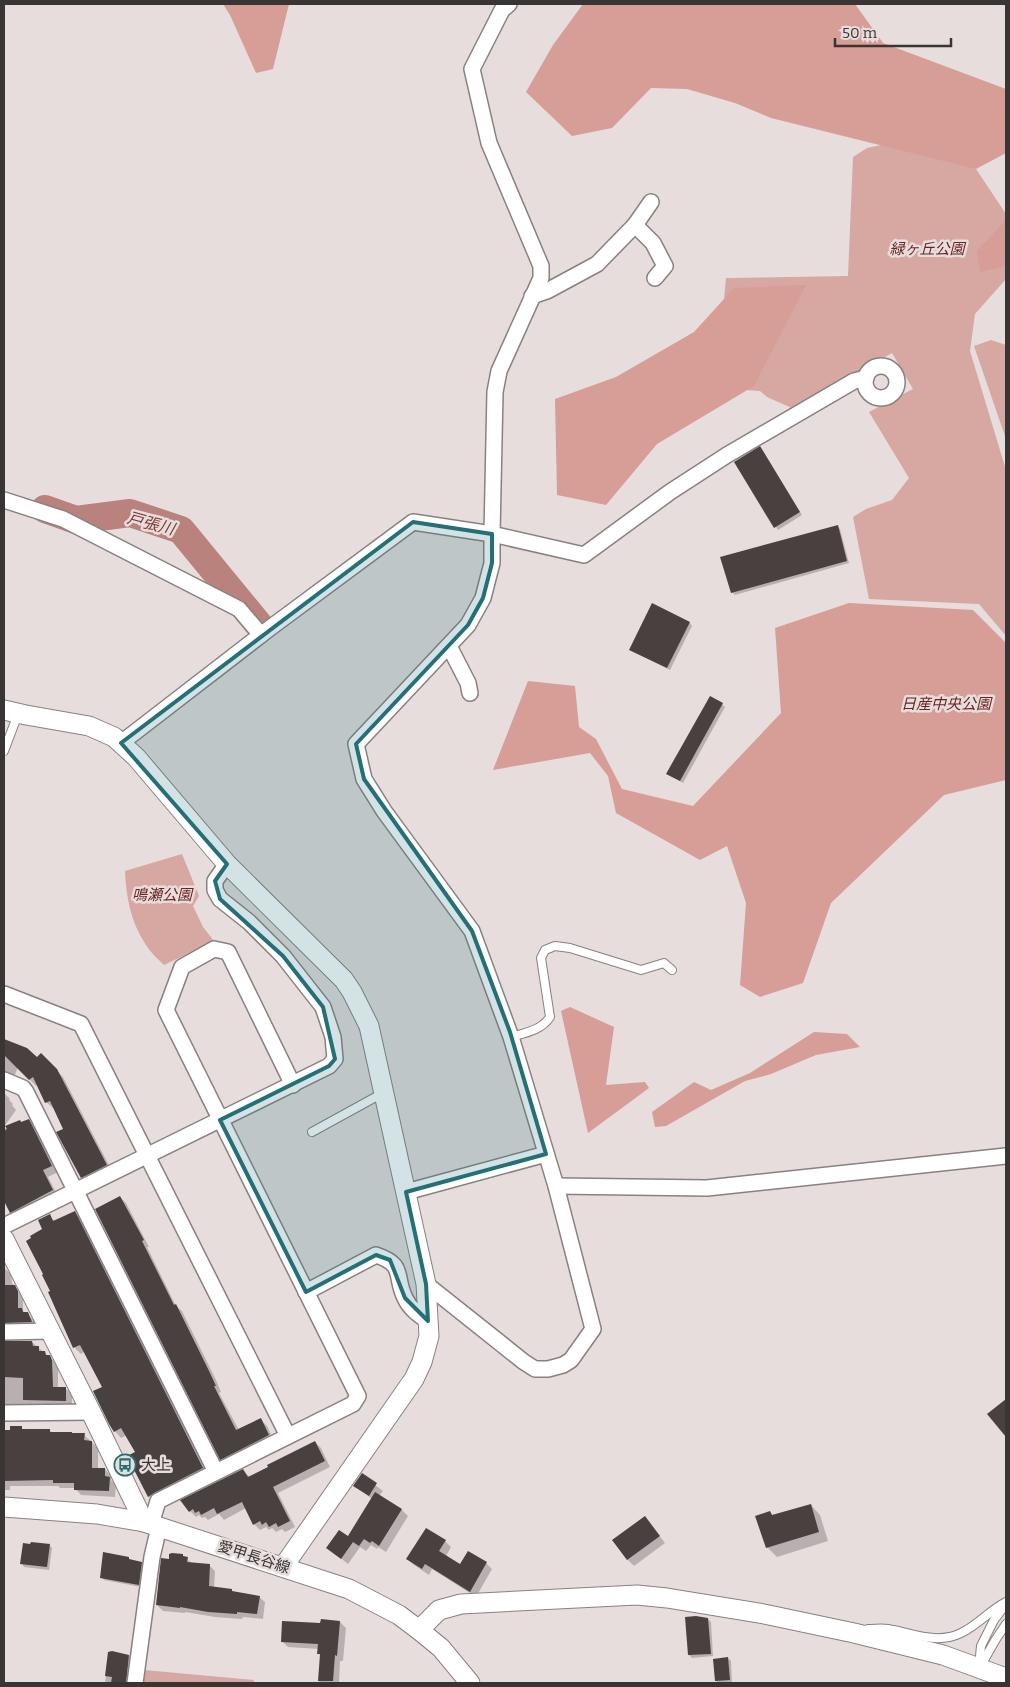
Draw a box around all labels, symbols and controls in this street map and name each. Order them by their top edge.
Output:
scale bar [835,15,951,47]
text: 50 m [842,24,878,42]
park label: 緑ヶ丘公園 [889,240,966,258]
water label: 戸張川 [125,508,178,539]
park label: 日産中央公園 [901,695,993,713]
park label: 鳴瀬公園 [132,886,194,904]
bus stop icon: 大上 [113,1453,137,1477]
place label: 大上 [141,1456,171,1474]
street label: 愛甲長谷線 [216,1537,292,1577]

